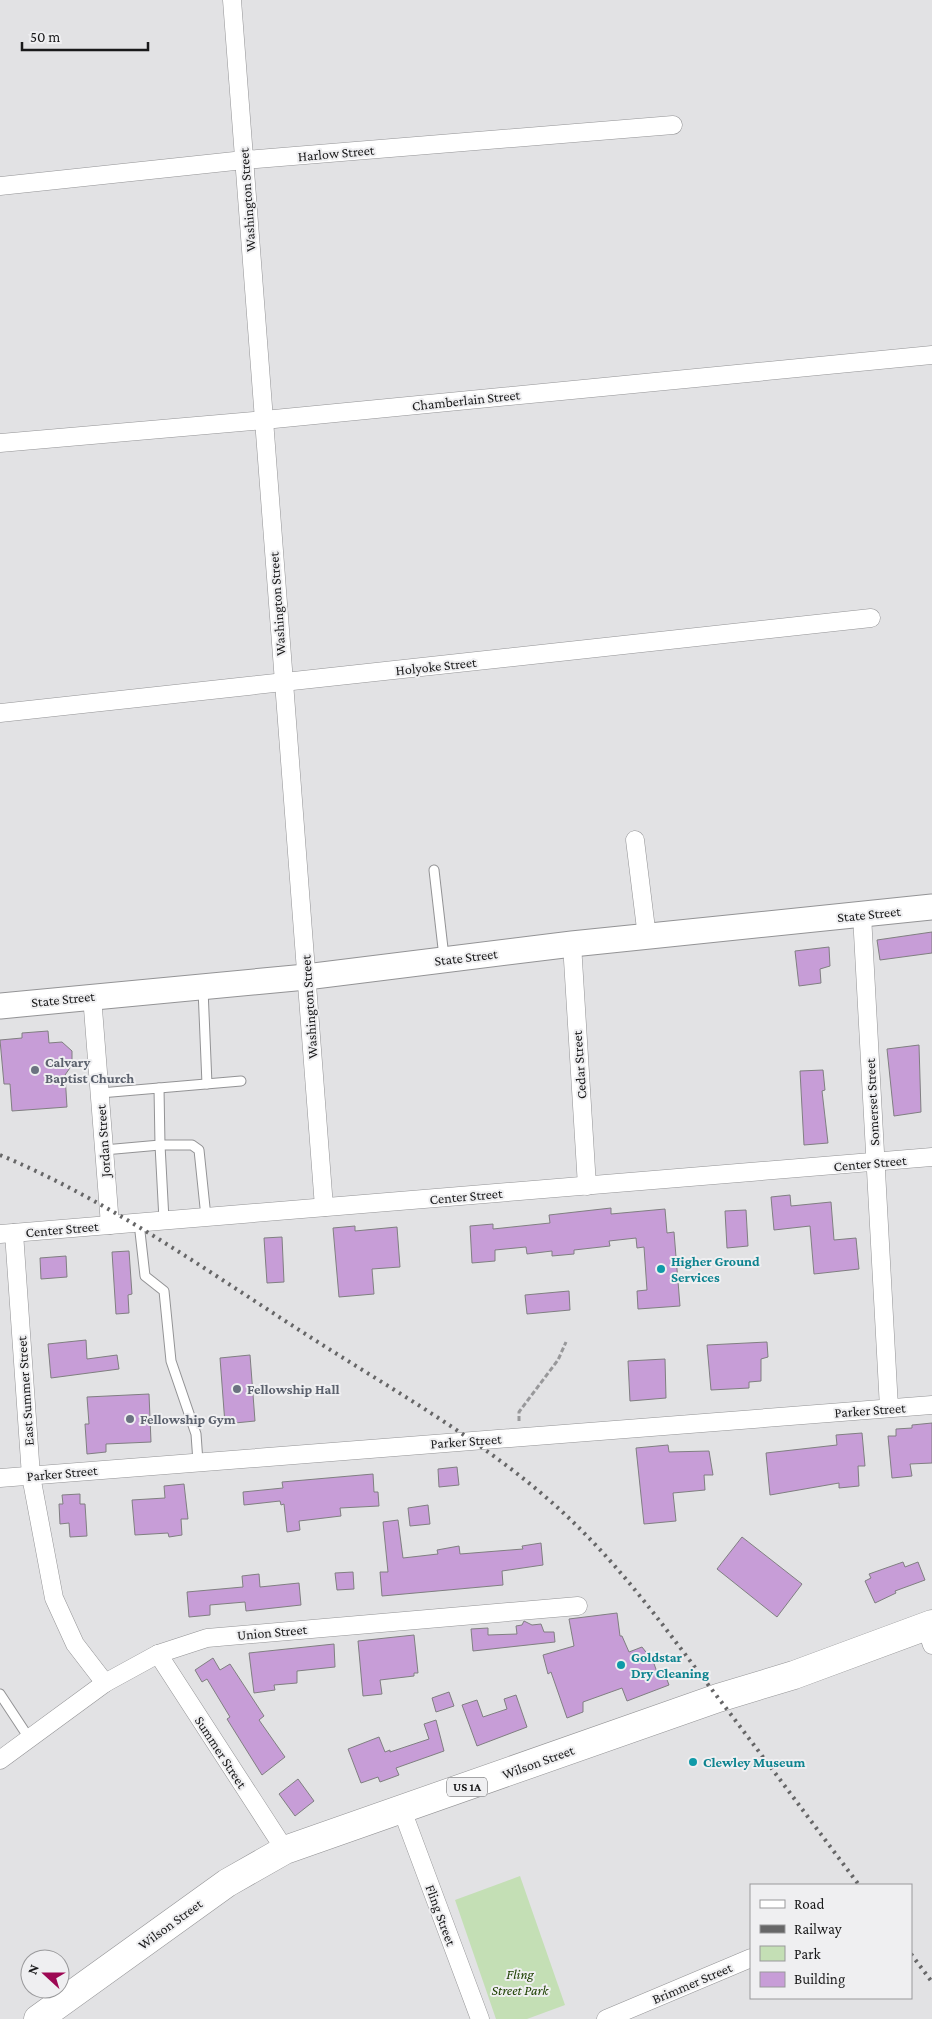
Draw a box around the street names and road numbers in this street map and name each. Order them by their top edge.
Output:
street label: Harlow Street [297,142,375,164]
street label: Washington Street [235,147,259,252]
street label: Chamberlain Street [411,386,521,414]
street label: Washington Street [265,551,289,656]
street label: Holyoke Street [395,654,478,678]
street label: State Street [836,903,902,925]
street label: State Street [433,945,499,969]
street label: Washington Street [297,954,321,1059]
street label: State Street [30,988,96,1010]
street label: Cedar Street [569,1030,589,1100]
street label: Somerset Street [862,1058,882,1146]
street label: Jordan Street [92,1104,114,1180]
street label: Center Street [833,1152,907,1174]
street label: Center Street [429,1185,503,1207]
street label: Center Street [25,1218,99,1240]
street label: East Summer Street [13,1335,37,1446]
street label: Parker Street [834,1400,906,1420]
street label: Parker Street [430,1431,502,1451]
street label: Parker Street [26,1462,99,1484]
street label: Union Street [236,1621,308,1643]
street label: Summer Street [192,1713,251,1791]
street label: Wilson Street [500,1741,576,1782]
road number: US 1A [447,1778,487,1796]
street label: Fling Street [423,1882,460,1948]
street label: Wilson Street [135,1895,205,1953]
street label: Brimmer Street [650,1959,735,2007]

